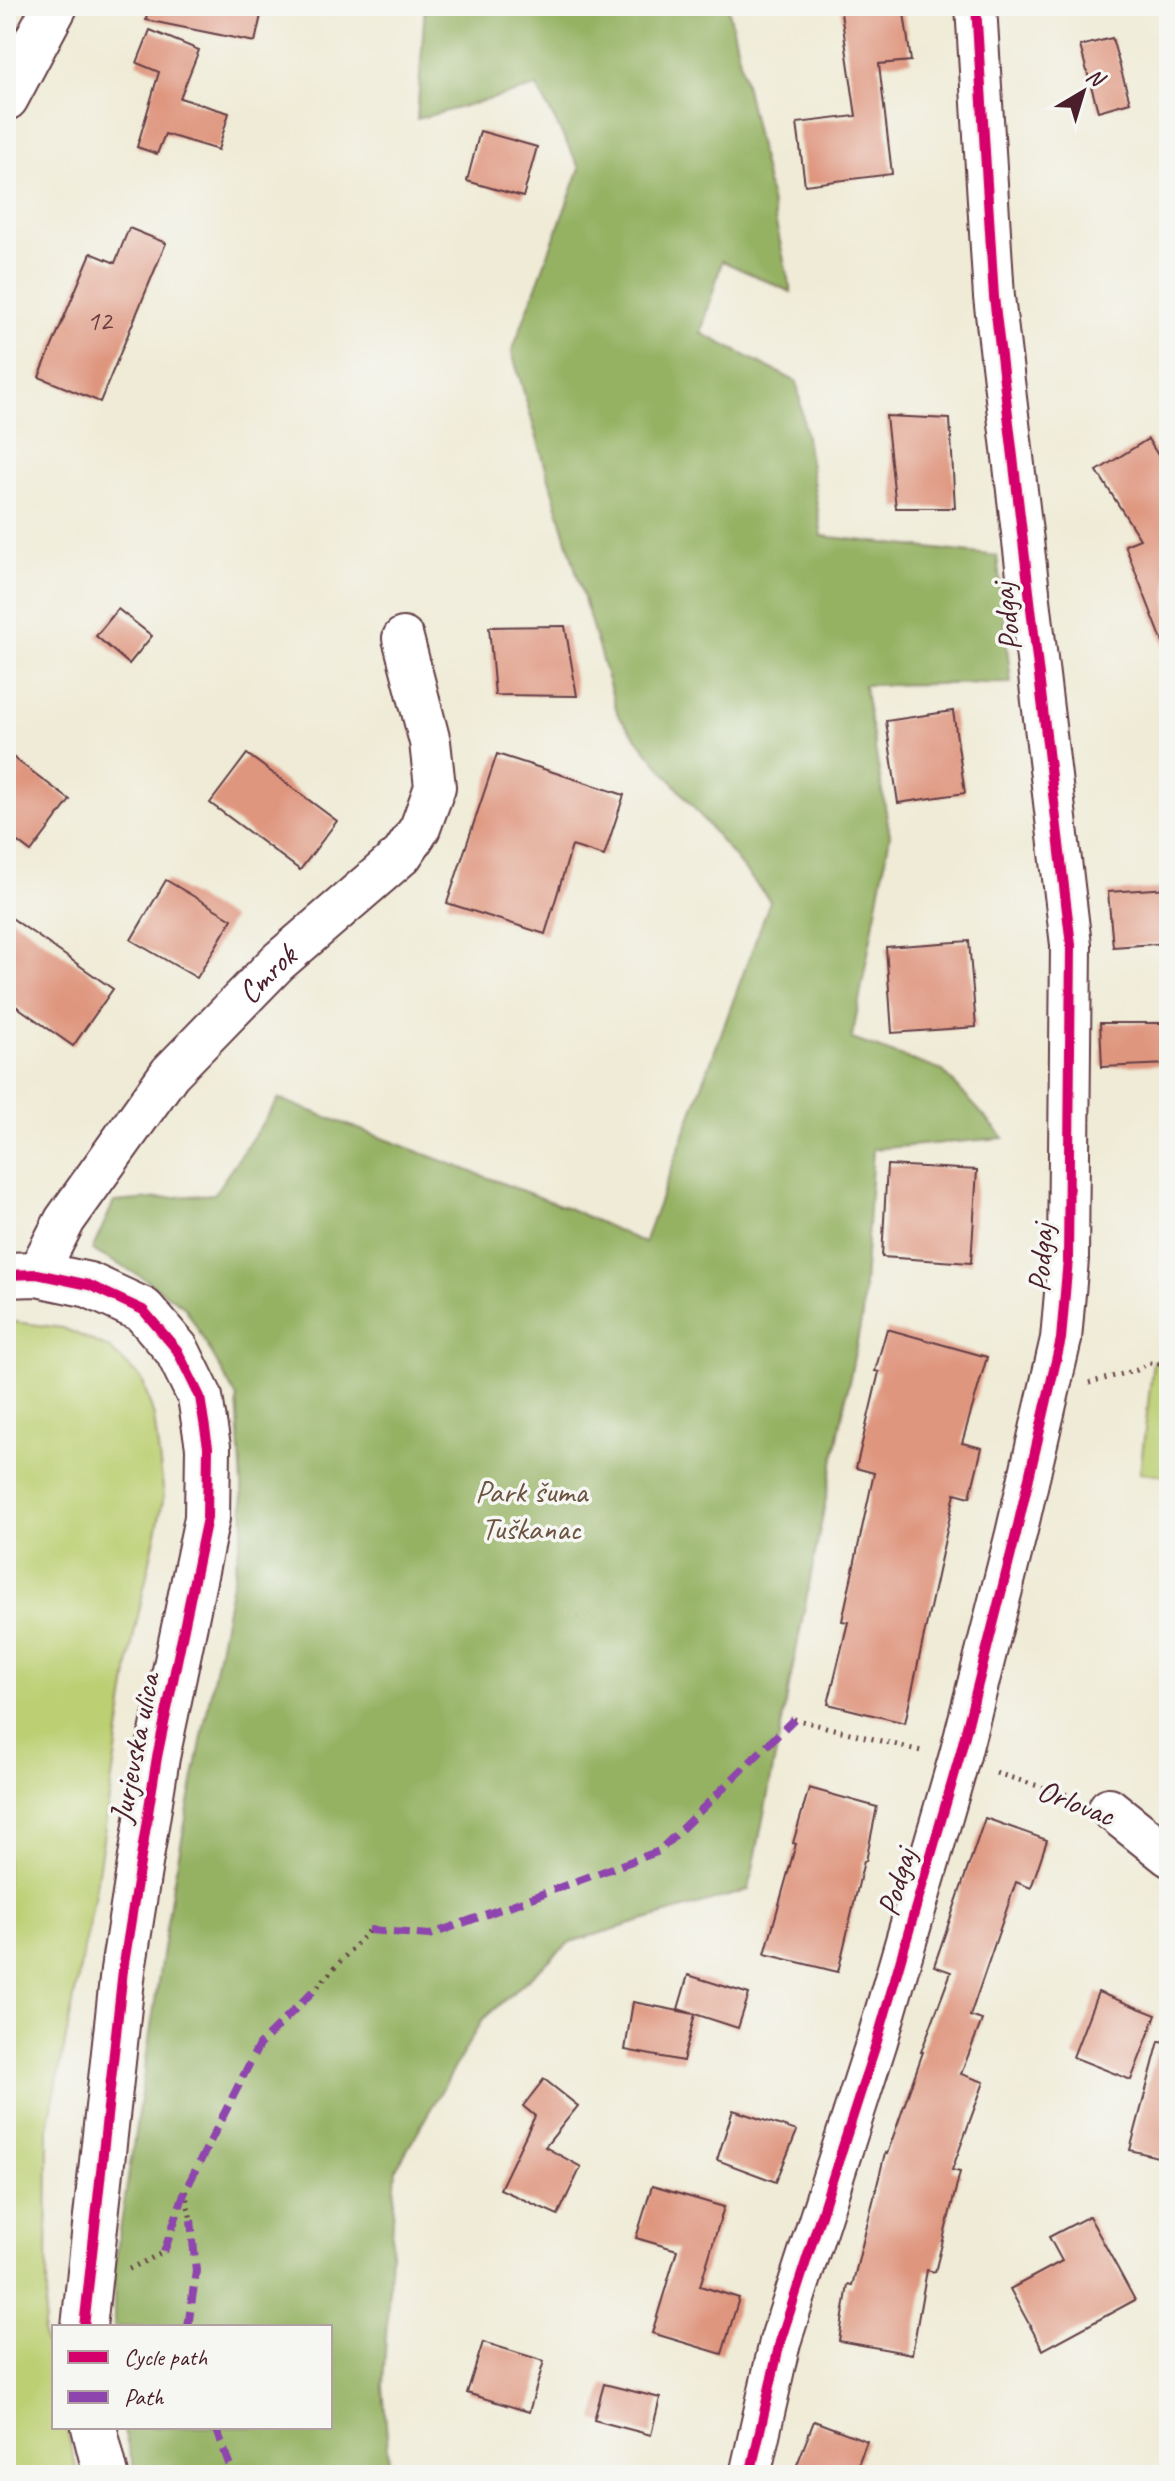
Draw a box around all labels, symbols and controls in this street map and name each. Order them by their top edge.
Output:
north arrow [1043,52,1123,132]
text: N [1081,62,1111,94]
house number: 12 [86,303,114,338]
street label: Podgaj [982,577,1031,653]
street label: Cmrok [229,934,307,1013]
street label: Podgaj [1018,1219,1063,1293]
park label: Park šuma Tuškanac [475,1471,589,1549]
street label: Jurjevska ulica [100,1667,170,1828]
street label: Orlovac [1032,1769,1122,1836]
street label: Podgaj [867,1840,927,1921]
legend [52,2325,332,2429]
text: Cycle path [124,2342,208,2372]
text: Path [124,2382,165,2412]

